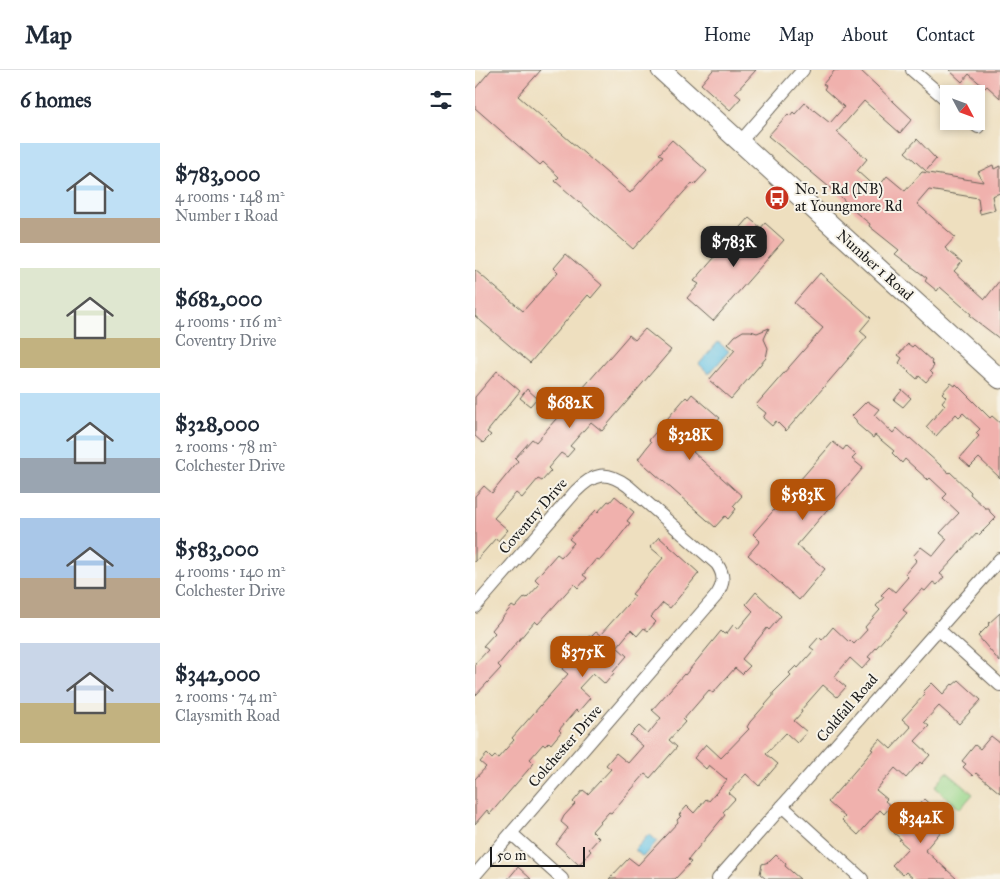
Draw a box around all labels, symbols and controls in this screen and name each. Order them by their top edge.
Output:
text: Map [25,20,72,50]
text: Home [704,24,751,46]
text: Map [779,24,814,46]
text: About [842,24,888,46]
text: Contact [916,24,975,46]
north arrow [940,85,985,130]
map controls [940,85,985,130]
icon: filters [427,86,455,114]
text: 6 homes [20,87,92,113]
text: $783,000 [175,161,260,187]
icon: home [60,163,120,223]
place label: No. 1 Rd (NB) at Youngmore Rd [795,180,903,215]
bus stop icon: No. 1 Rd (NB) at Youngmore Rd [764,185,790,211]
text: 4 rooms · 148 m² [175,187,285,206]
text: Number 1 Road [175,206,278,225]
pin: $783K [699,226,769,268]
street label: Number 1 Road [833,226,917,304]
text: $783K [712,232,756,251]
text: $682,000 [175,286,262,312]
icon: home [60,288,120,348]
text: 4 rooms · 116 m² [175,312,282,331]
text: Coventry Drive [175,331,276,350]
pin: $682K [535,386,605,429]
text: $682K [547,393,593,412]
text: $328,000 [175,411,260,437]
icon: home [60,413,120,473]
pin: $328K [655,418,725,461]
text: $328K [668,425,712,444]
text: 2 rooms · 78 m² [175,437,277,456]
text: Colchester Drive [175,456,285,475]
street label: Coventry Drive [495,474,571,558]
pin: $583K [768,478,838,521]
text: $583K [781,485,825,504]
text: $583,000 [175,536,259,562]
icon: home [60,538,120,598]
text: 4 rooms · 140 m² [175,562,285,581]
text: Colchester Drive [175,581,285,600]
pin: $375K [548,636,618,678]
text: $375K [561,642,605,661]
text: $342,000 [175,661,261,687]
icon: home [60,663,120,723]
street label: Coldfall Road [813,670,882,746]
text: 2 rooms · 74 m² [175,687,277,706]
street label: Colchester Drive [524,701,606,791]
text: Claysmith Road [175,706,280,725]
pin: $342K [886,802,956,844]
text: $342K [899,808,943,827]
scale bar [490,844,585,867]
text: 50 m [497,847,526,864]

